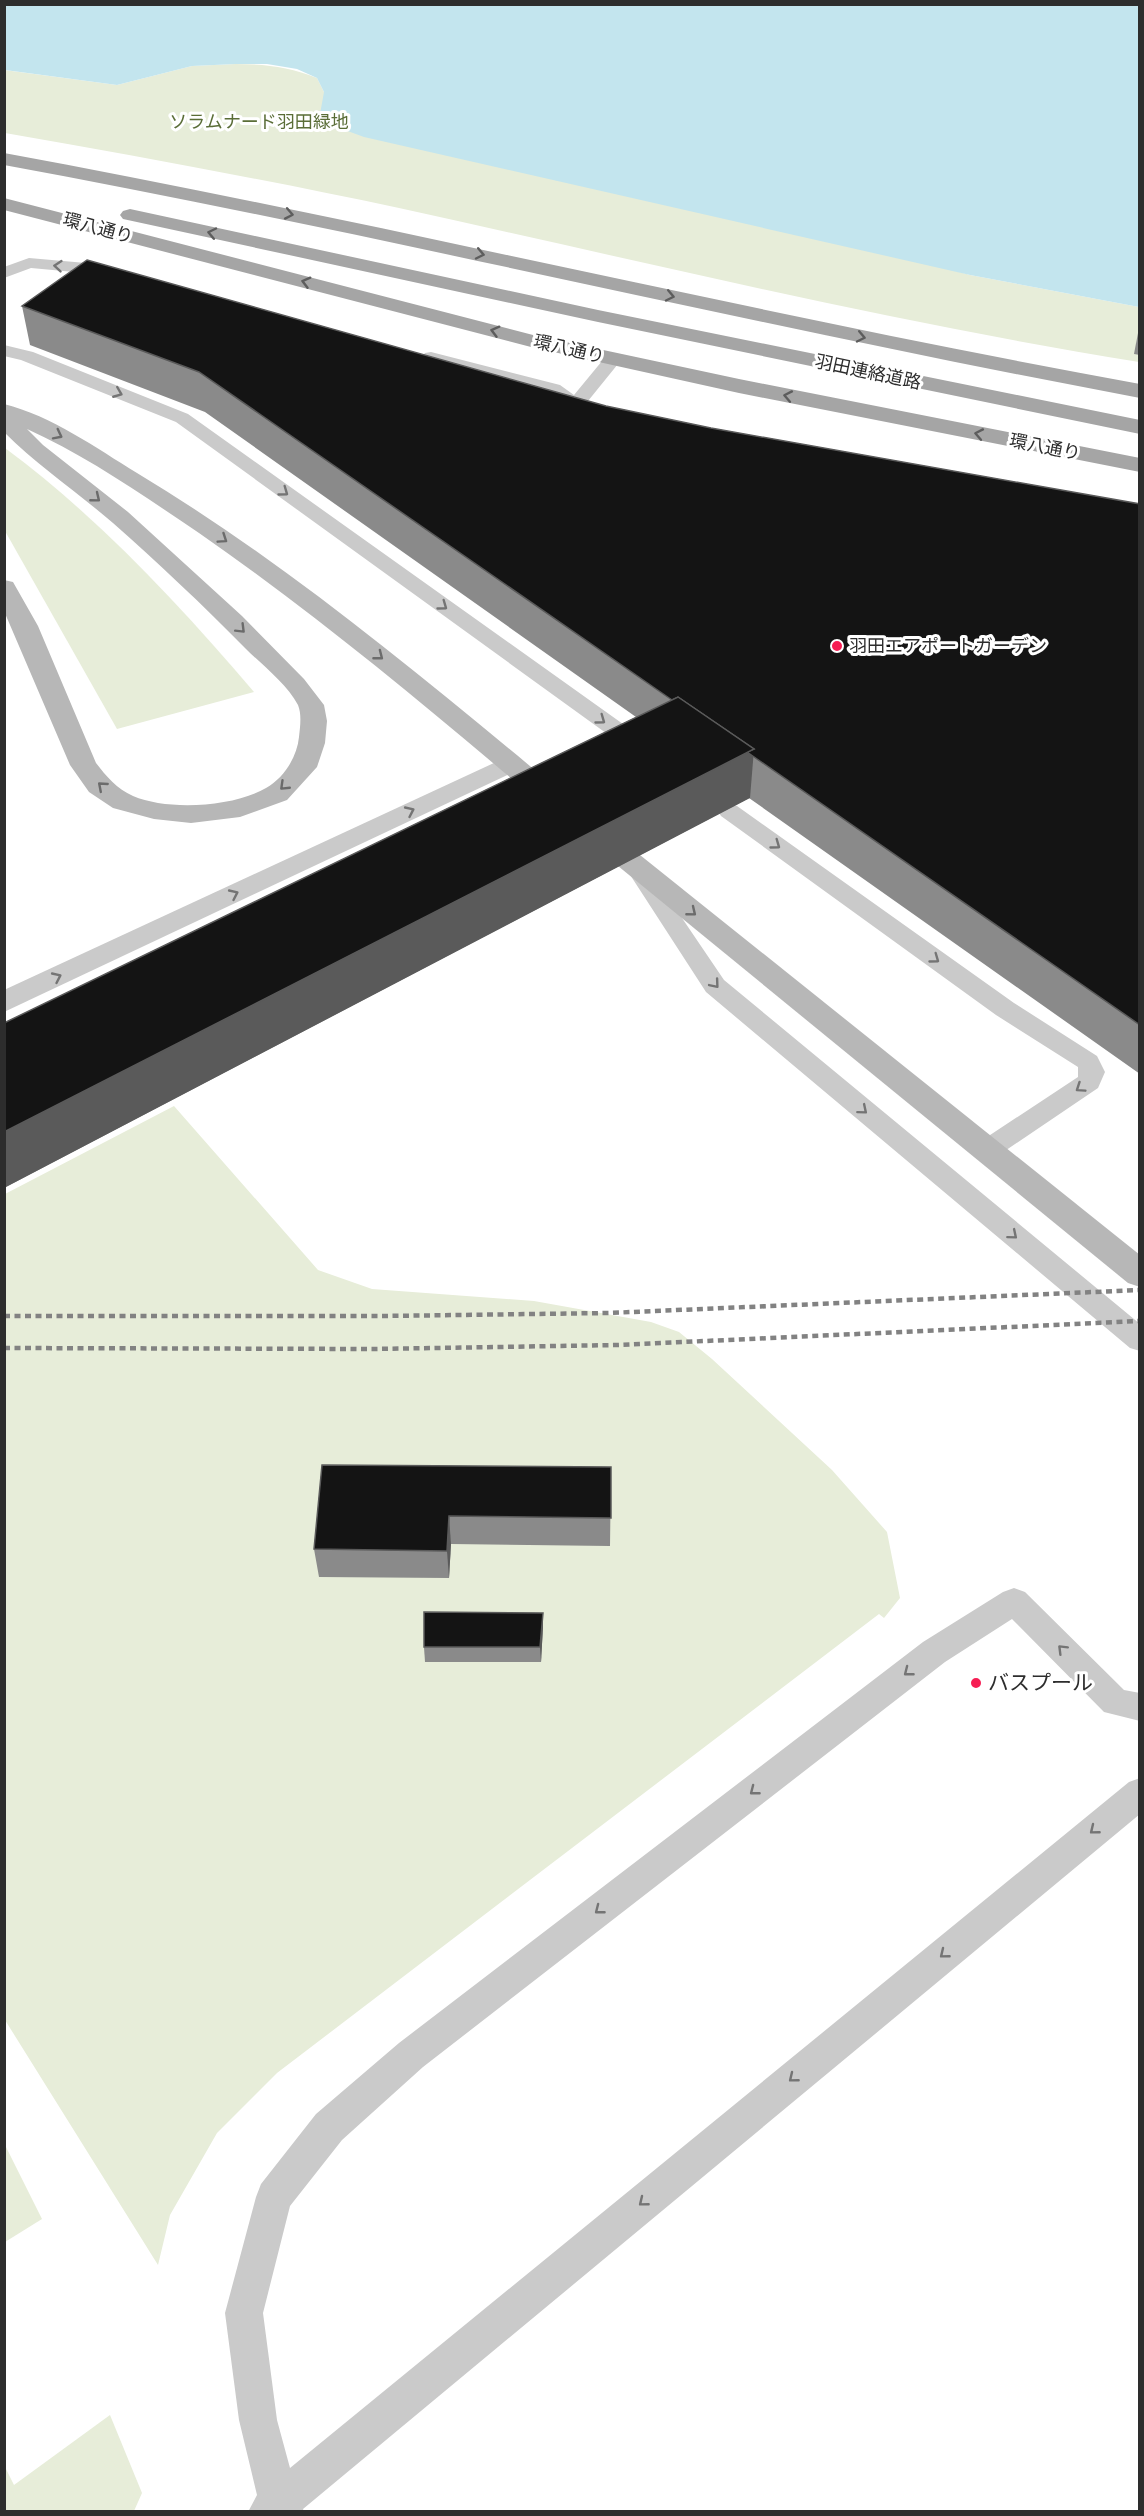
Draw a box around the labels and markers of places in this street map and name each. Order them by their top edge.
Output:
place label: 羽田エアポートガーデン [849,635,1047,657]
marker: 羽田エアポートガーデン [830,639,844,653]
place label: バスプール [988,1671,1093,1695]
marker: バスプール [969,1676,983,1690]

